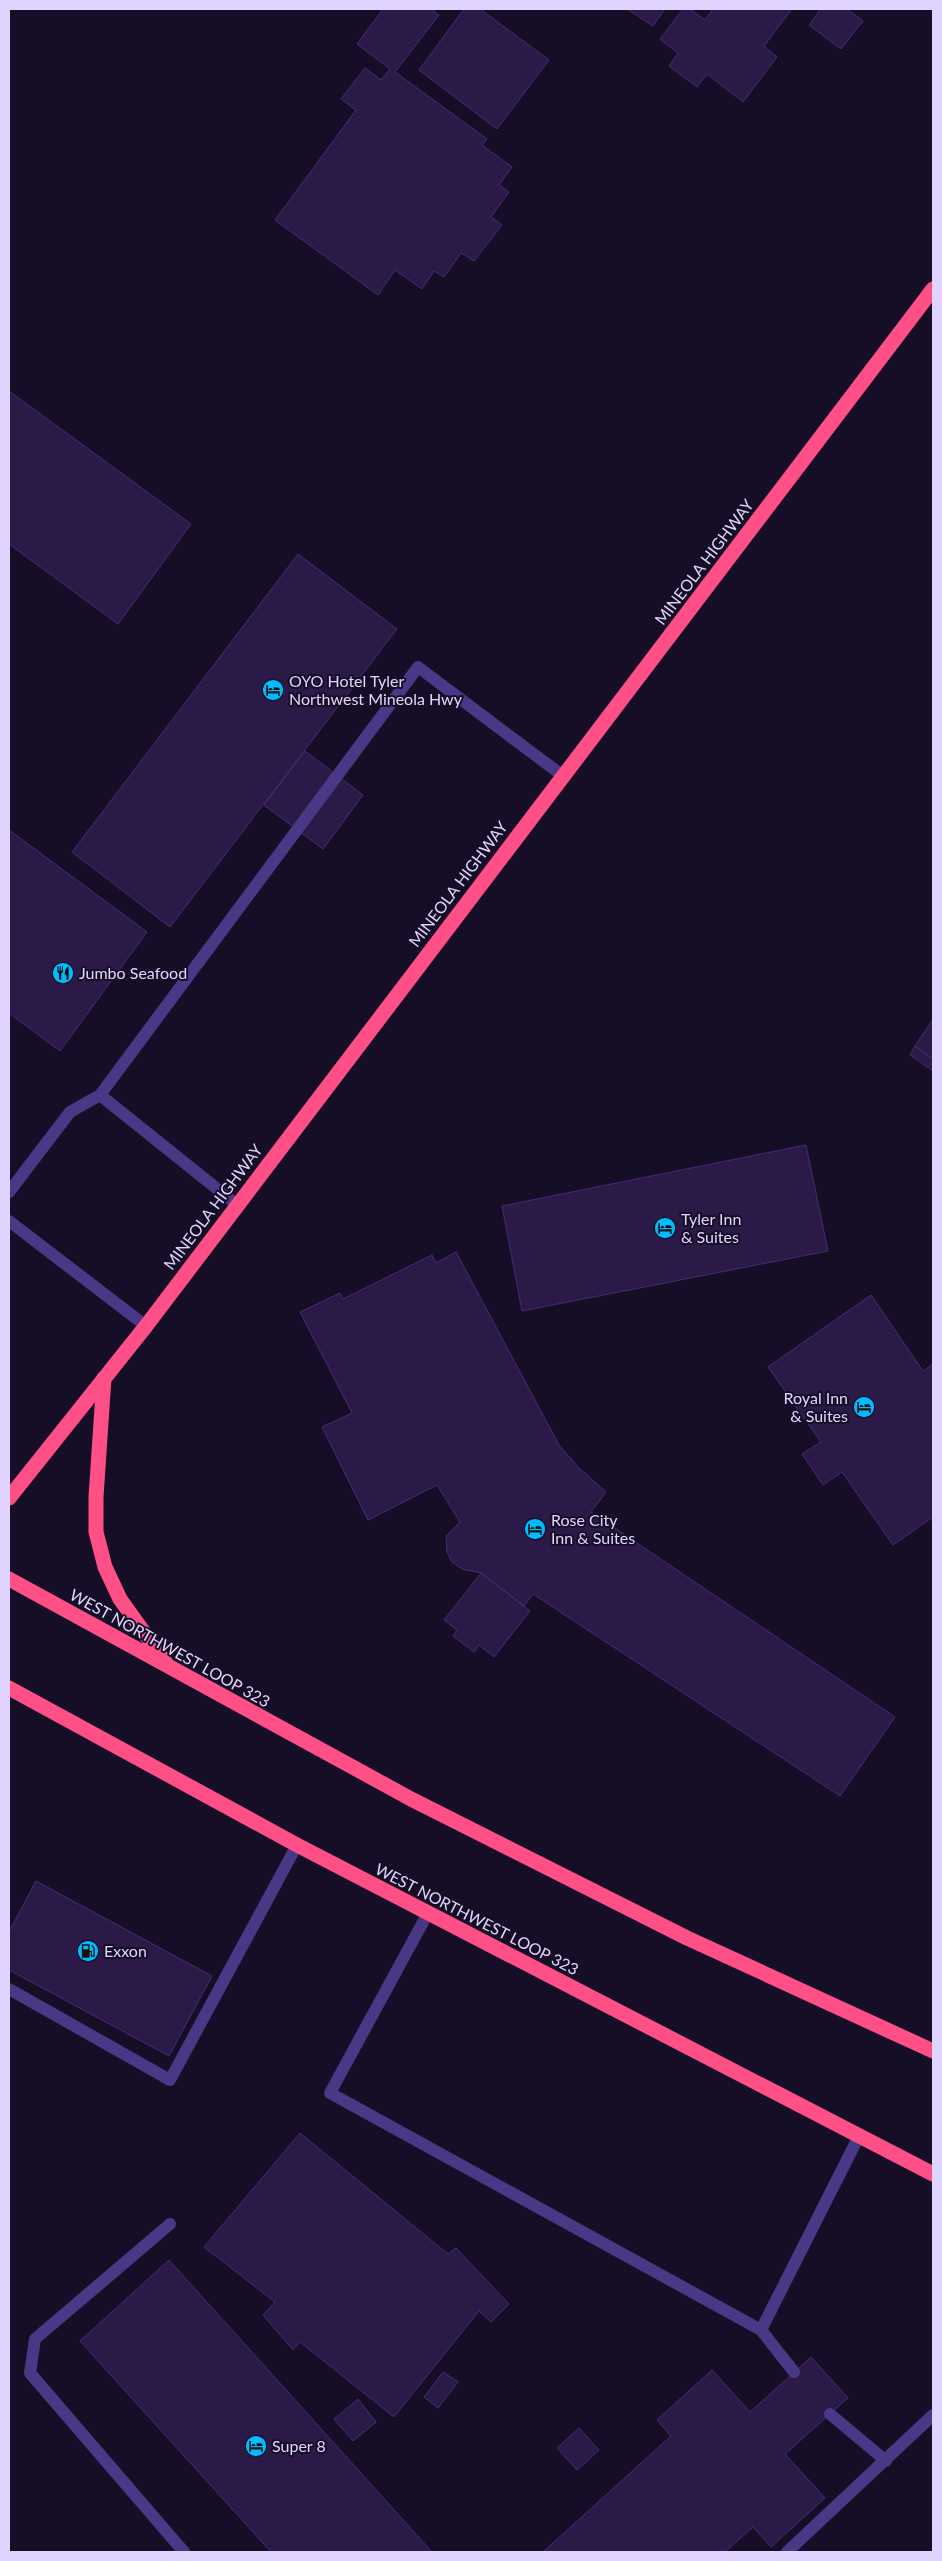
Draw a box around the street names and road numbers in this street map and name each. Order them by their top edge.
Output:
street label: MINEOLA HIGHWAY [650,495,757,628]
street label: MINEOLA HIGHWAY [404,817,511,950]
street label: MINEOLA HIGHWAY [159,1140,266,1273]
street label: WEST NORTHWEST LOOP 323 [67,1585,274,1711]
street label: WEST NORTHWEST LOOP 323 [372,1859,582,1978]

